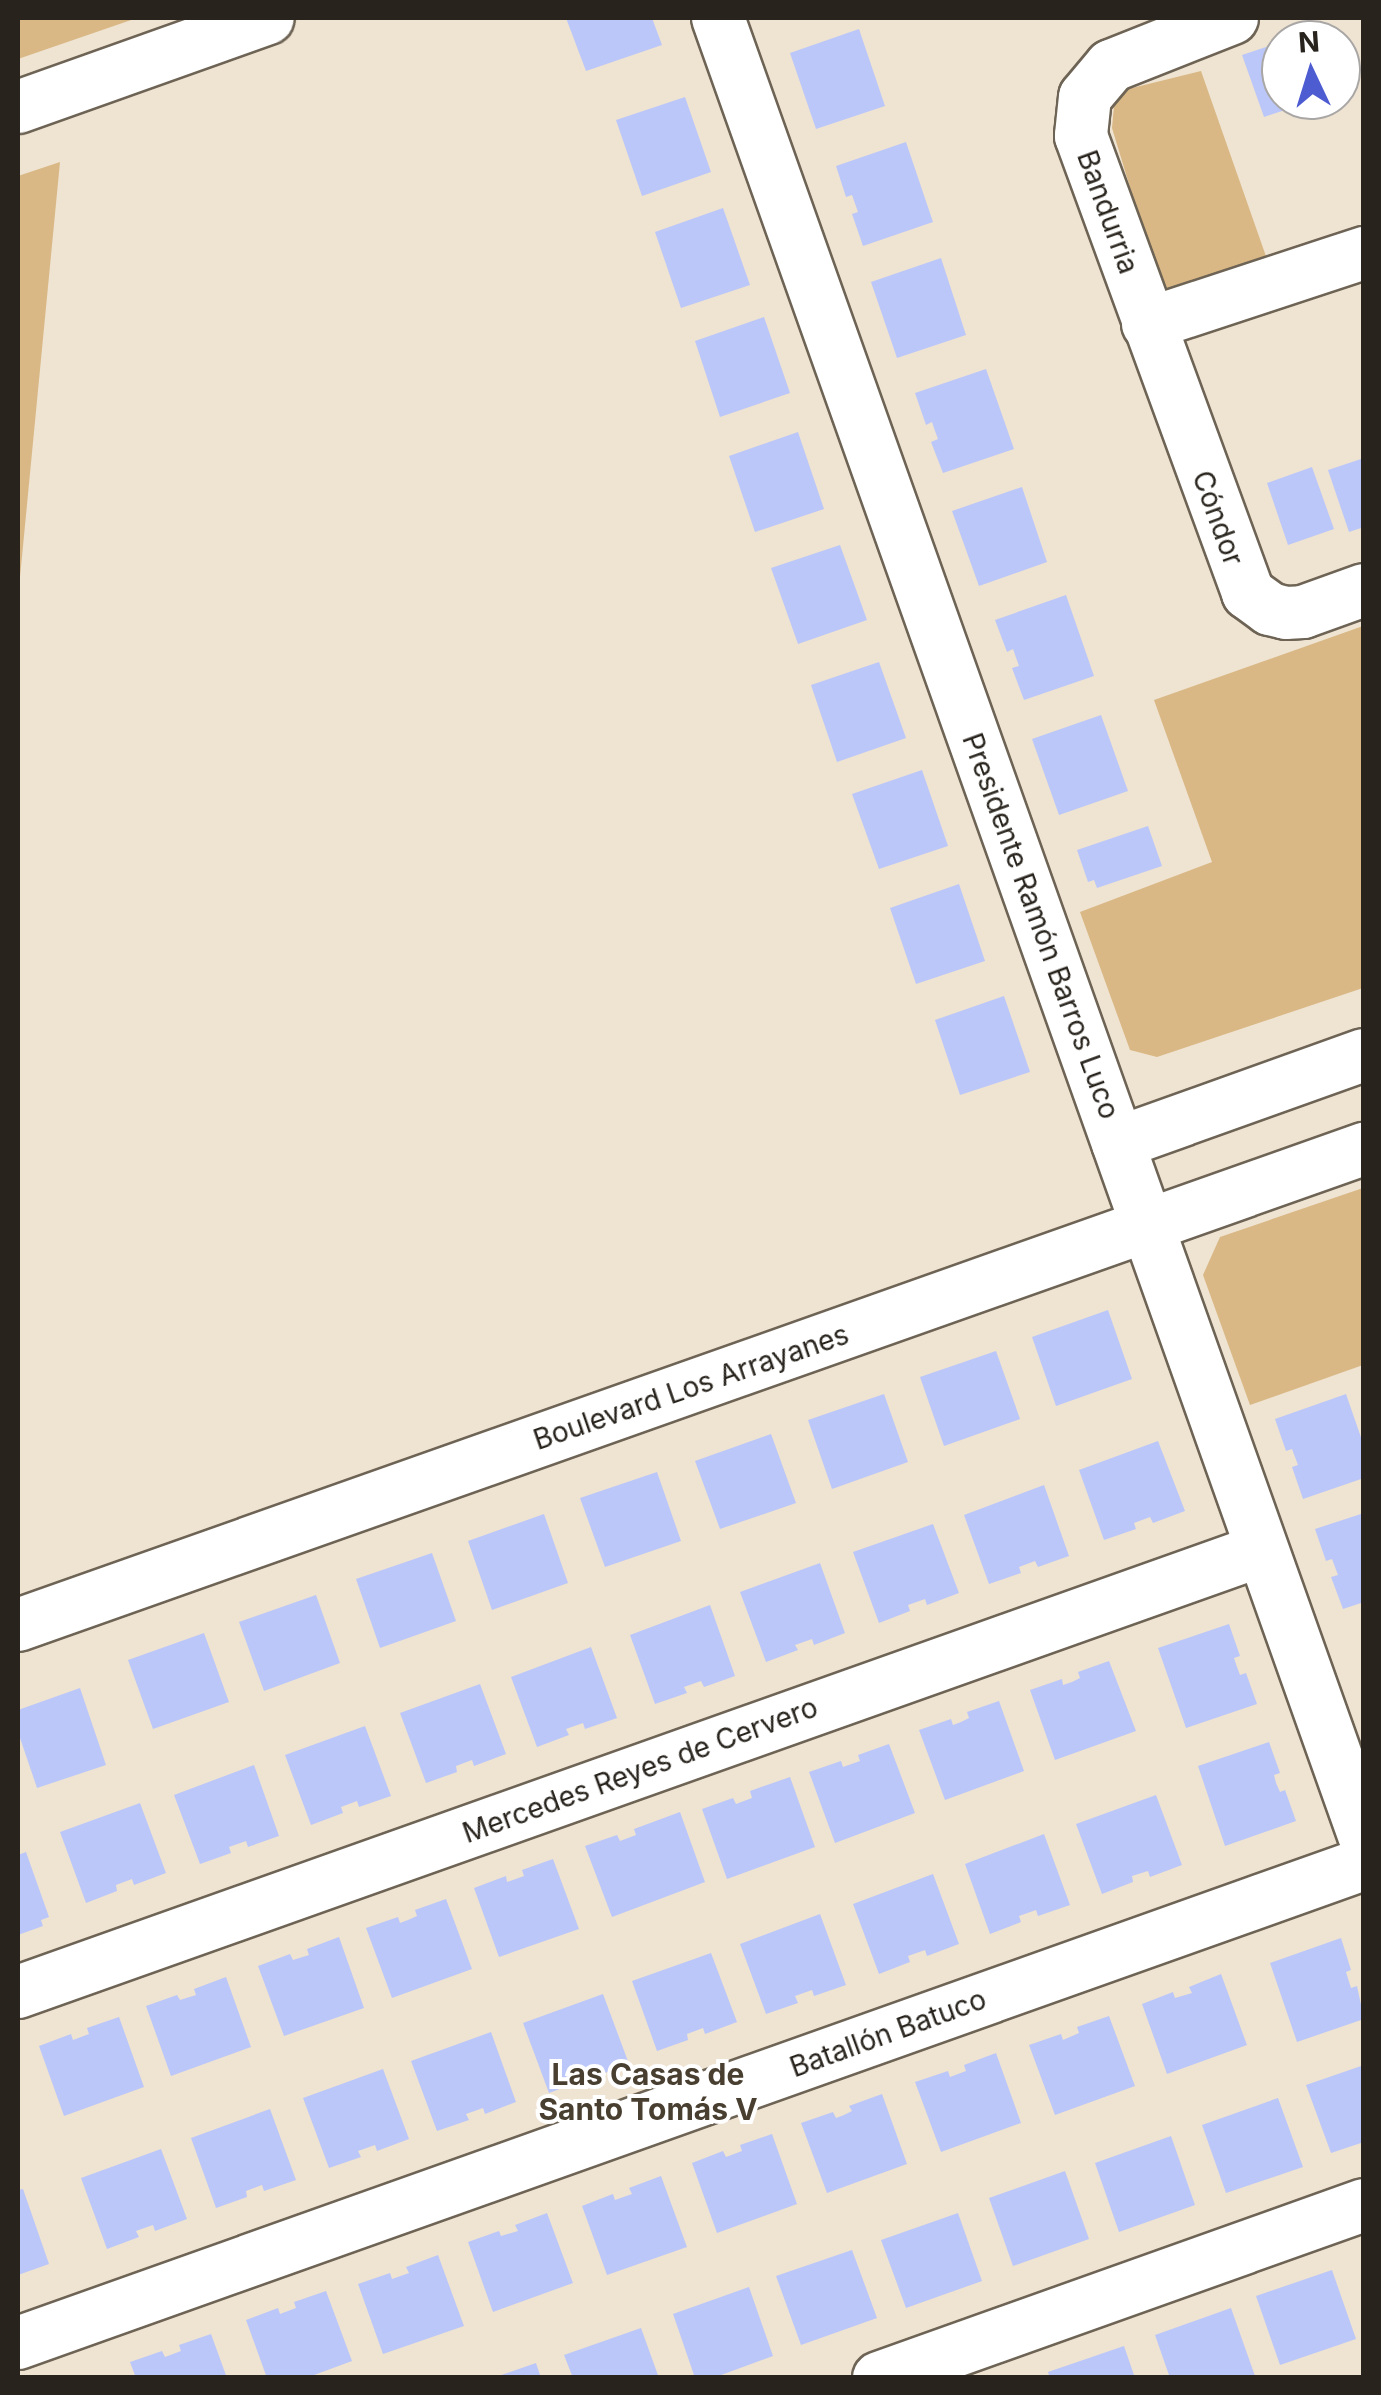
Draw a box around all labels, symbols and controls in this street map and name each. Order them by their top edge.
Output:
north arrow [1261,20,1361,120]
text: N [1297,24,1321,60]
street label: Bandurria [1070,146,1146,278]
street label: Cóndor [1185,466,1251,570]
street label: Presidente Ramón Barros Luco [955,729,1127,1123]
street label: Boulevard Los Arrayanes [529,1317,853,1457]
street label: Mercedes Reyes de Cervero [458,1690,822,1850]
street label: Batallón Batuco [785,1982,991,2084]
district label: Las Casas de Santo Tomás V [538,2056,758,2126]

